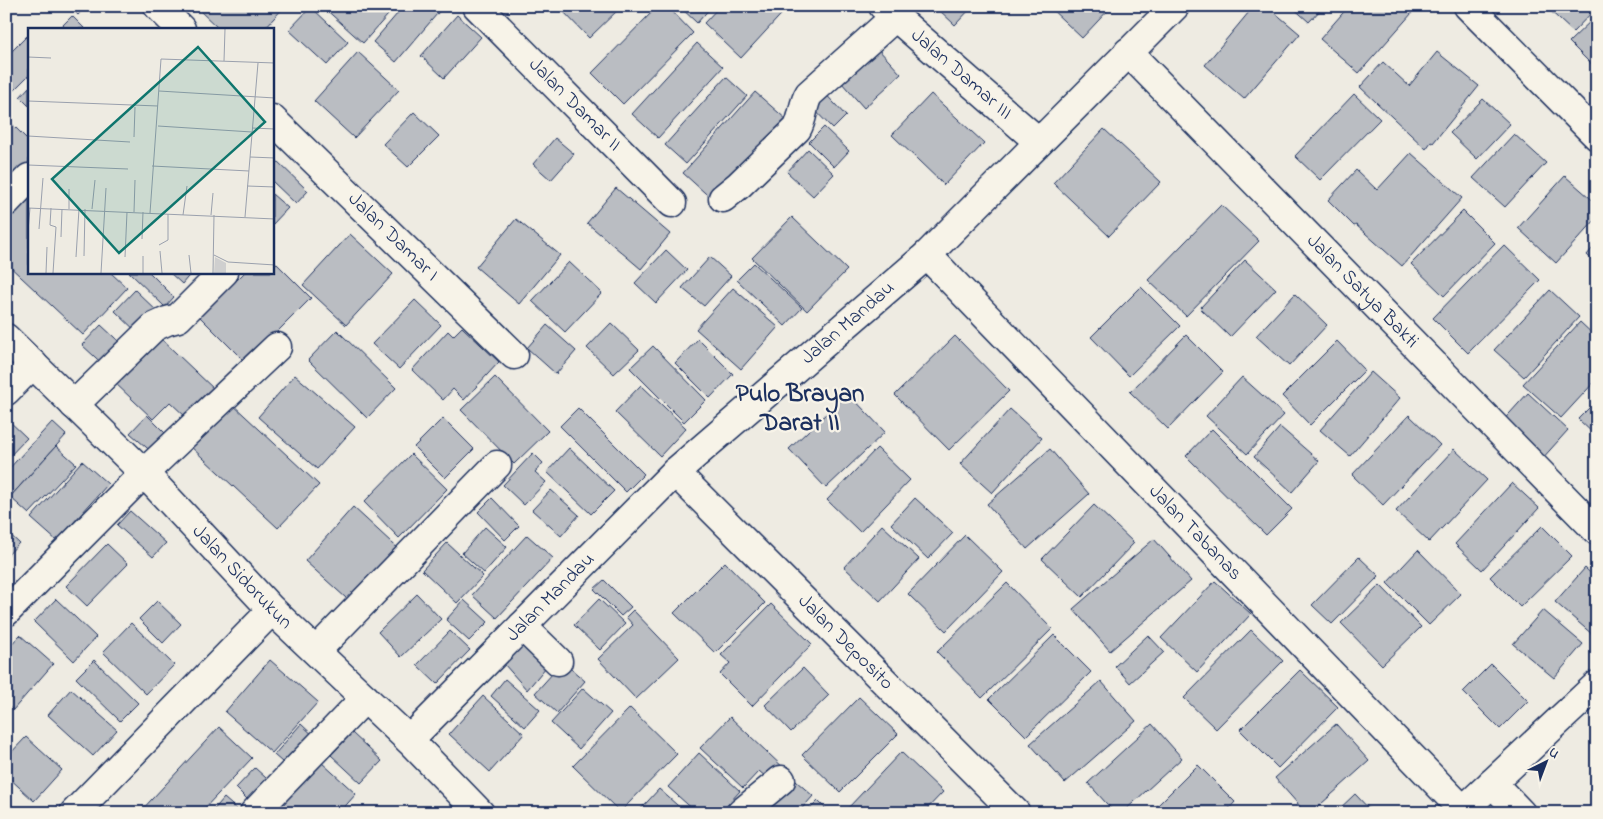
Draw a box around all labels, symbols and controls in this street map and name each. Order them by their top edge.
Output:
street label: Jalan Damar III [904,22,1019,127]
inset map [28,28,274,274]
street label: Jalan Damar II [522,51,628,158]
street label: Jalan Damar I [341,186,445,288]
street label: Jalan Satya Bakti [1299,228,1425,355]
street label: Jalan Mandau [795,274,901,372]
district label: Pulo Brayan Darat II [736,377,864,442]
street label: Jalan Tabanas [1142,478,1249,587]
street label: Jalan Sidorukun [185,518,299,637]
street label: Jalan Mandau [499,546,602,649]
street label: Jalan Deposito [791,588,900,697]
north arrow [1520,736,1570,786]
text: U [1543,743,1564,764]

